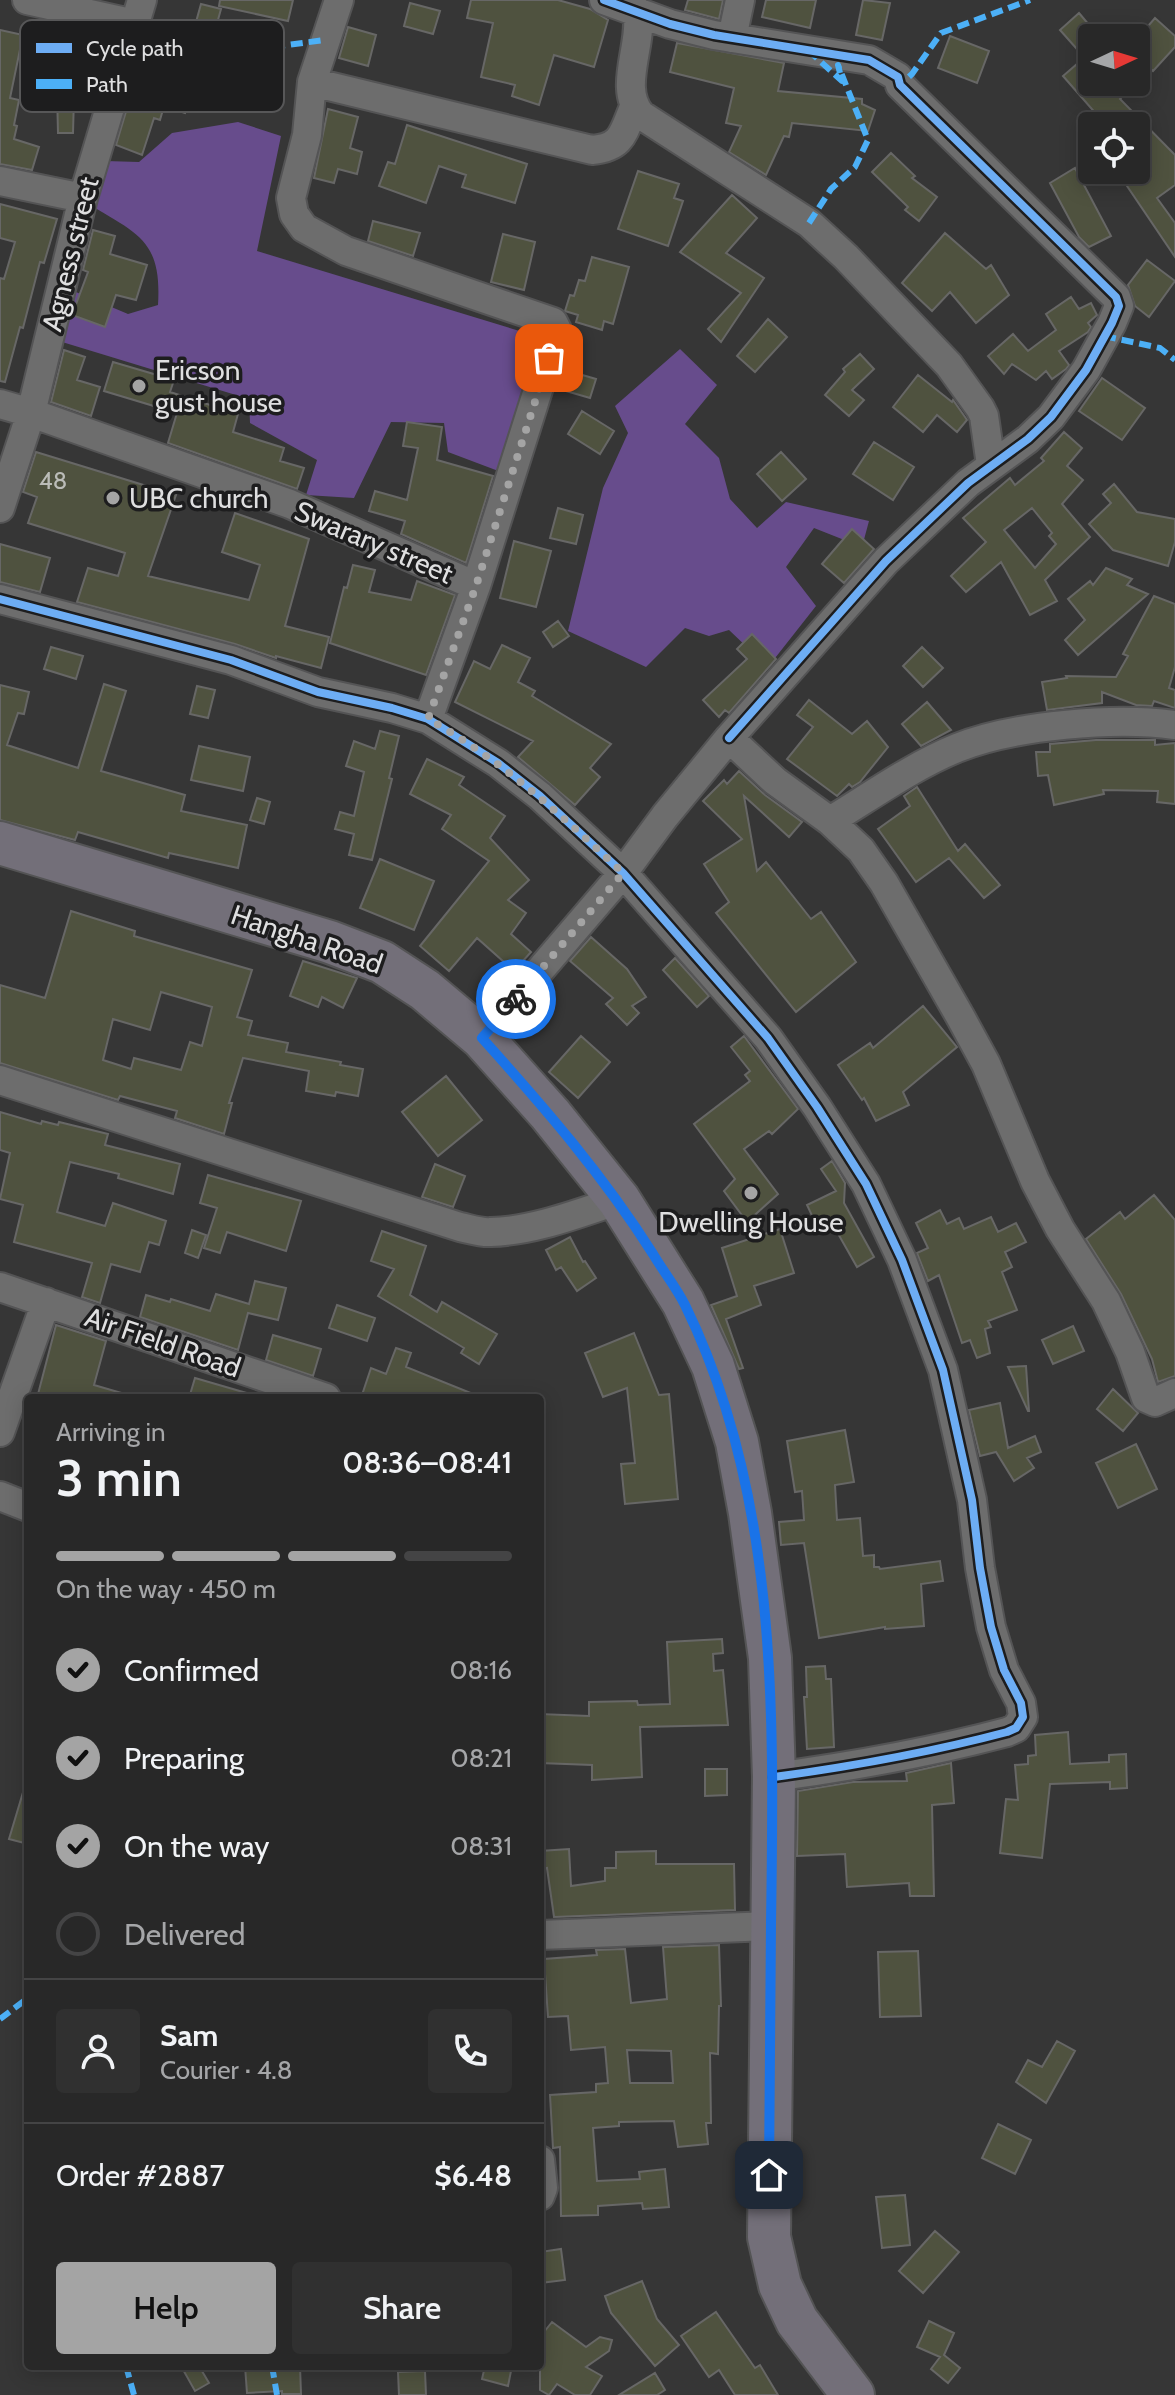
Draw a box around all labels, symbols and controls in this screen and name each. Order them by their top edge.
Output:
legend [20,20,284,112]
north arrow [1078,24,1150,96]
map controls [1078,24,1150,184]
text: Cycle path [86,35,184,62]
text: Path [86,71,128,98]
button: locate [1078,112,1150,184]
street label: Agness street [34,173,106,335]
pin [515,324,583,392]
icon: bag [527,336,571,380]
place label: Ericson gust house [155,353,282,419]
marker: Ericson gust house [130,377,148,395]
house number: 48 [39,466,67,495]
place label: UBC church [129,481,268,515]
marker: UBC church [104,489,122,507]
street label: Swarary street [290,493,458,591]
street label: Hangha Road [227,897,387,981]
courier [476,959,556,1039]
icon: bike [494,977,538,1021]
marker: Dwelling House [742,1184,760,1202]
place label: Dwelling House [658,1205,844,1239]
street label: Air Field Road [81,1300,245,1384]
text: Arriving in [56,1416,166,1448]
text: 08:36–08:41 [342,1444,512,1481]
text: 3 min [56,1446,182,1509]
text: On the way · 450 m [56,1573,276,1605]
icon: check [56,1648,100,1692]
text: Confirmed [124,1652,259,1689]
text: 08:16 [449,1654,512,1686]
icon: check [56,1736,100,1780]
text: Preparing [124,1740,244,1777]
text: 08:21 [451,1742,512,1774]
icon: check [56,1824,100,1868]
text: On the way [124,1828,269,1865]
text: 08:31 [450,1830,512,1862]
text: Delivered [124,1916,245,1953]
button: person [56,2009,140,2093]
button: phone [428,2009,512,2093]
text: Sam [160,2017,218,2054]
text: Courier · 4.8 [160,2054,293,2086]
pin [735,2141,803,2209]
icon: home [747,2153,791,2197]
text: Order #2887 [56,2157,225,2194]
text: $6.48 [434,2157,512,2194]
button: Help [56,2262,276,2354]
button: Share [292,2262,512,2354]

